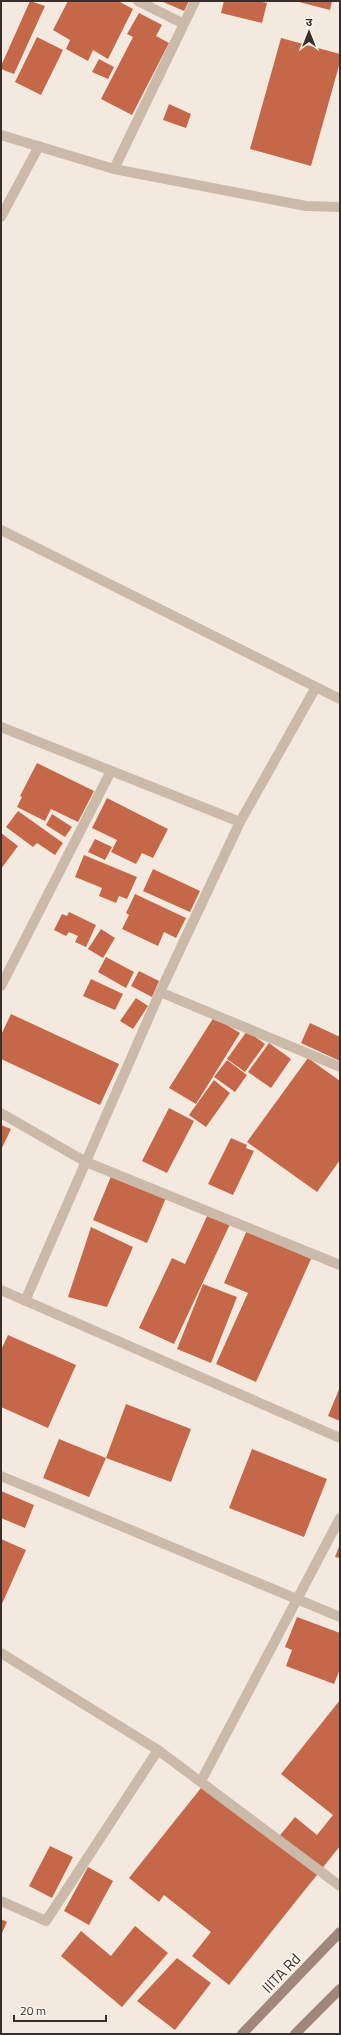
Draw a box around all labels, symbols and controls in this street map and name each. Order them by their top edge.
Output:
north arrow [289,12,329,52]
text: उ [306,14,313,30]
street label: IIITA Rd [256,1948,306,1998]
scale bar [14,1997,106,2023]
text: 20 m [20,2001,46,2020]

